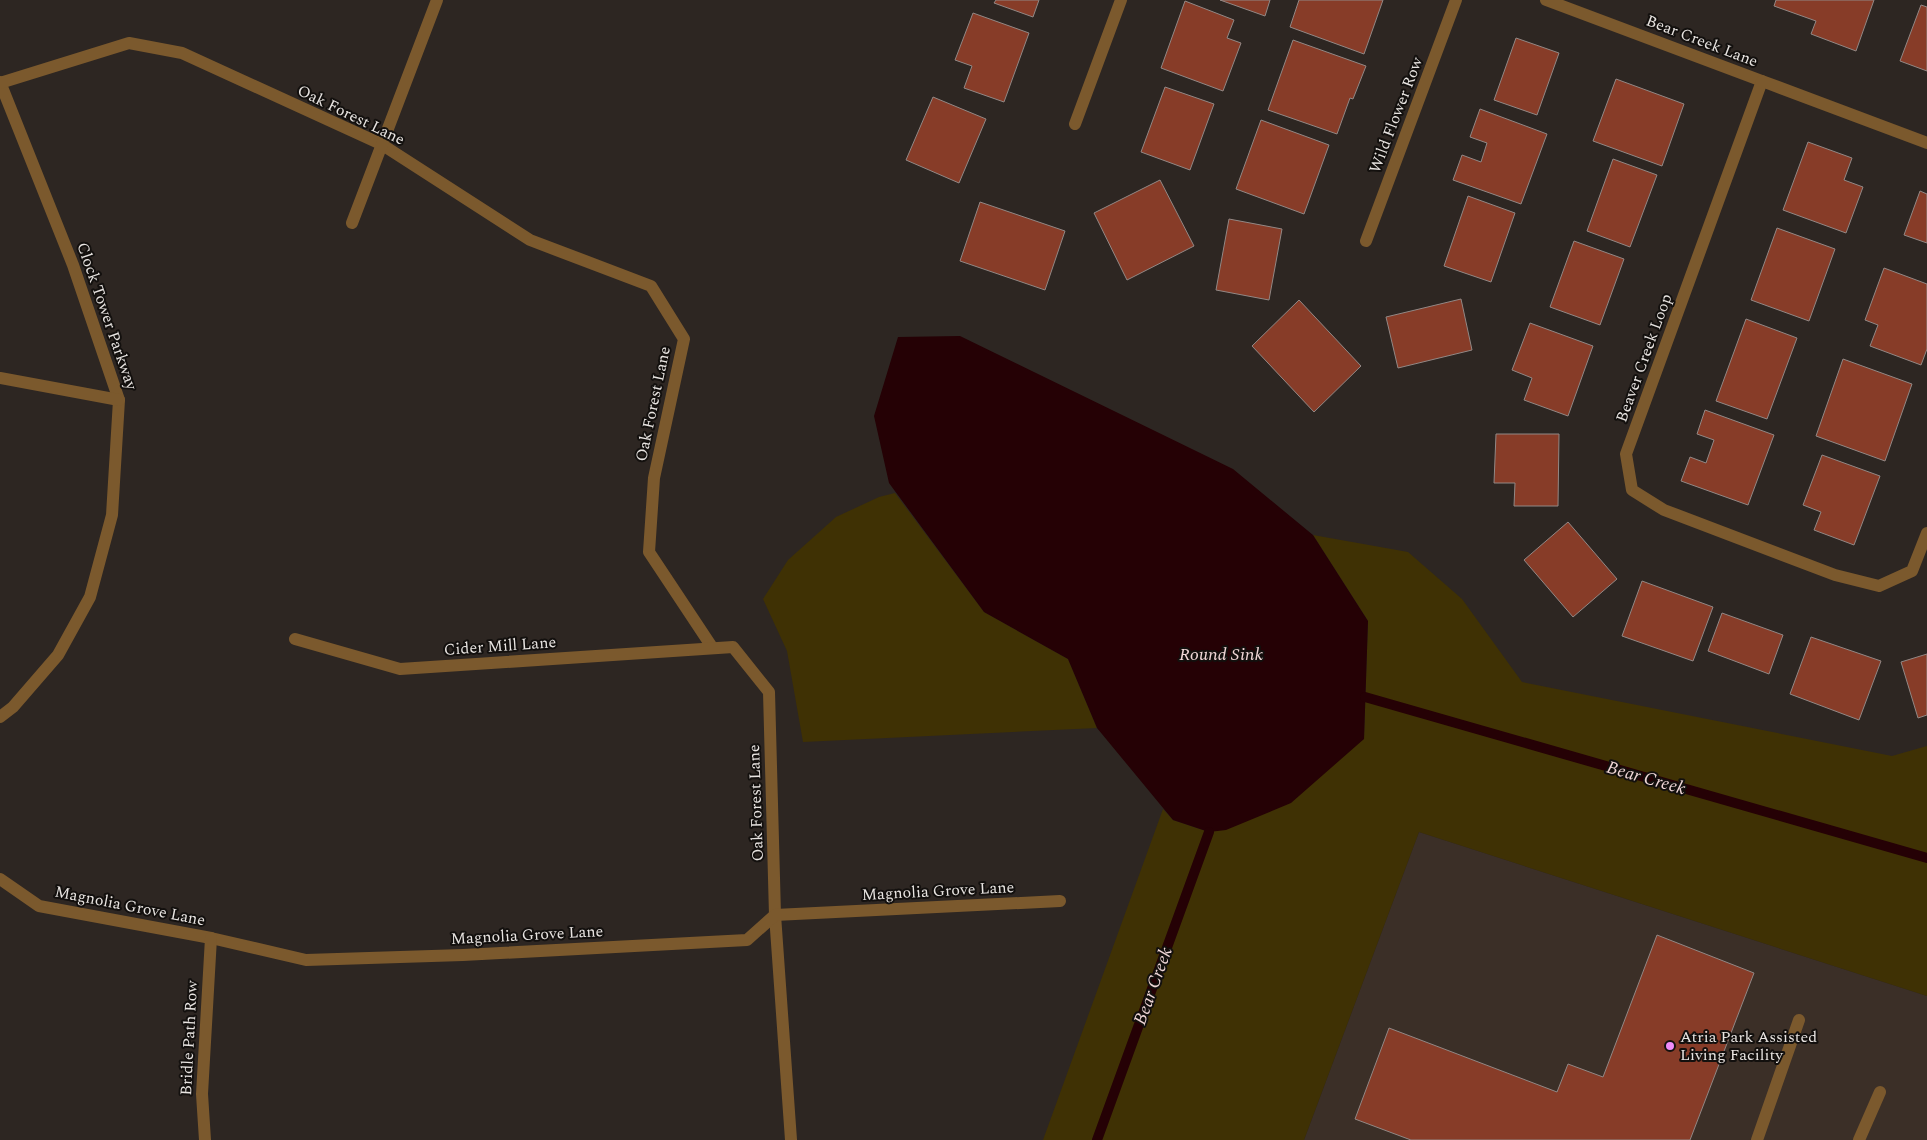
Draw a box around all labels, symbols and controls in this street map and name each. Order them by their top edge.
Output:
street label: Bear Creek Lane [1643,9,1761,73]
street label: Wild Flower Row [1363,53,1429,176]
street label: Oak Forest Lane [293,79,409,151]
street label: Clock Tower Parkway [70,239,144,394]
street label: Beaver Creek Loop [1610,290,1678,426]
street label: Oak Forest Lane [629,344,677,464]
street label: Cider Mill Lane [443,630,557,662]
water label: Round Sink [1179,641,1264,668]
street label: Oak Forest Lane [742,744,770,862]
water label: Bear Creek [1603,754,1689,802]
street label: Magnolia Grove Lane [861,875,1015,907]
street label: Magnolia Grove Lane [53,880,207,932]
street label: Magnolia Grove Lane [450,919,604,951]
water label: Bear Creek [1126,943,1180,1029]
street label: Bridle Path Row [174,979,204,1096]
place label: Atria Park Assisted Living Facility [1680,1025,1817,1067]
marker: Atria Park Assisted Living Facility [1664,1040,1676,1052]

